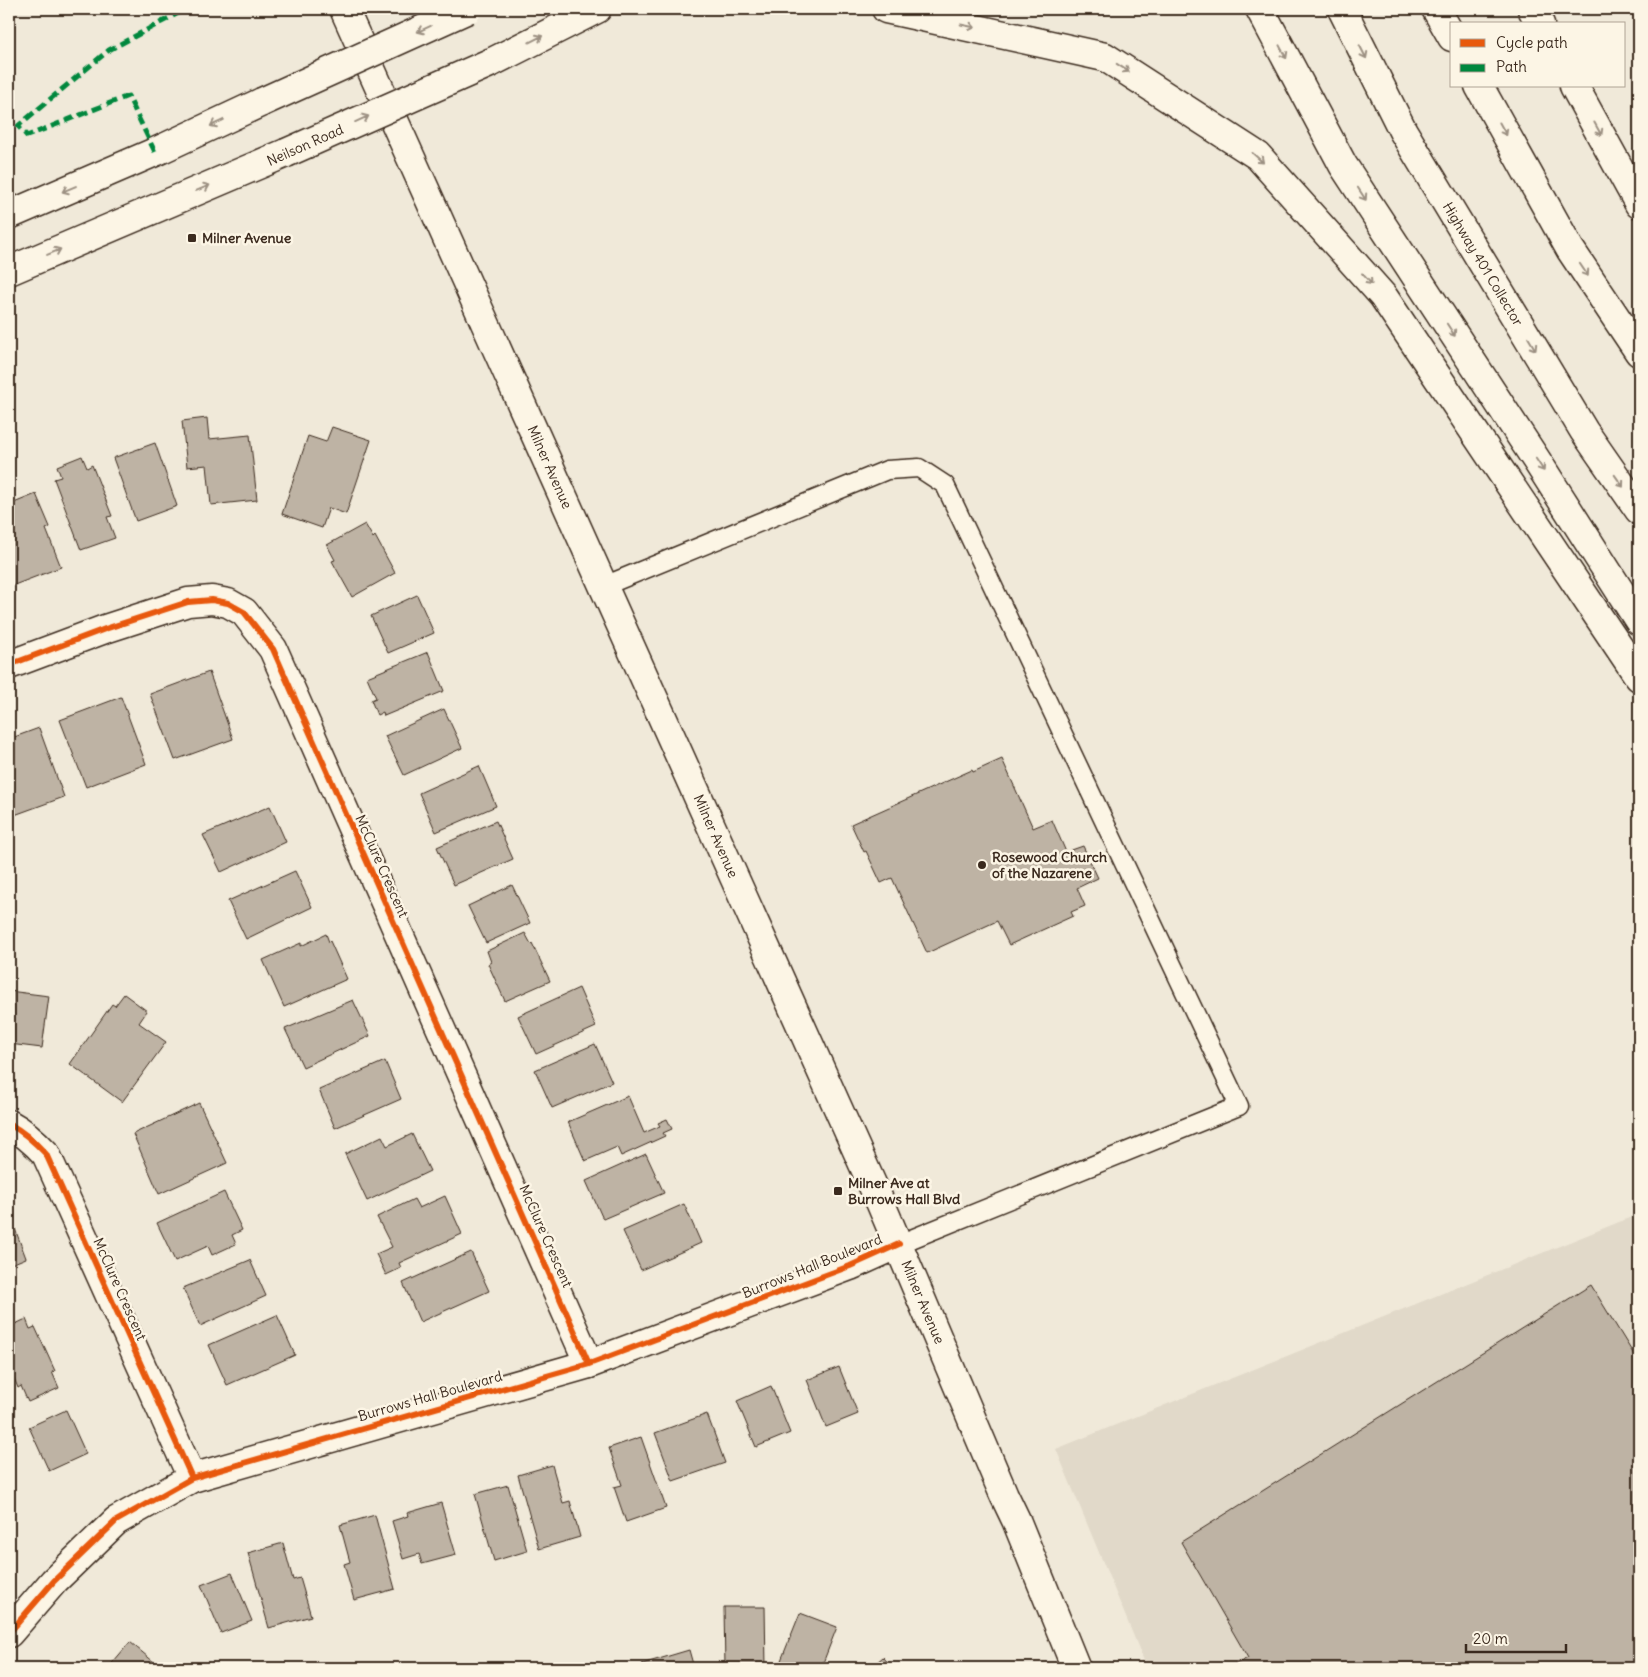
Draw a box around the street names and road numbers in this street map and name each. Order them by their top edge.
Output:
street label: Neilson Road [264,120,346,170]
street label: Highway 401 Collector [1439,199,1527,330]
street label: Milner Avenue [524,423,576,511]
street label: Milner Avenue [690,792,742,880]
street label: McClure Crescent [351,812,413,920]
street label: McClure Crescent [515,1182,577,1290]
street label: Burrows Hall Boulevard [739,1230,885,1302]
street label: McClure Crescent [89,1235,151,1343]
street label: Milner Avenue [897,1257,949,1347]
street label: Burrows Hall Boulevard [356,1367,504,1425]

